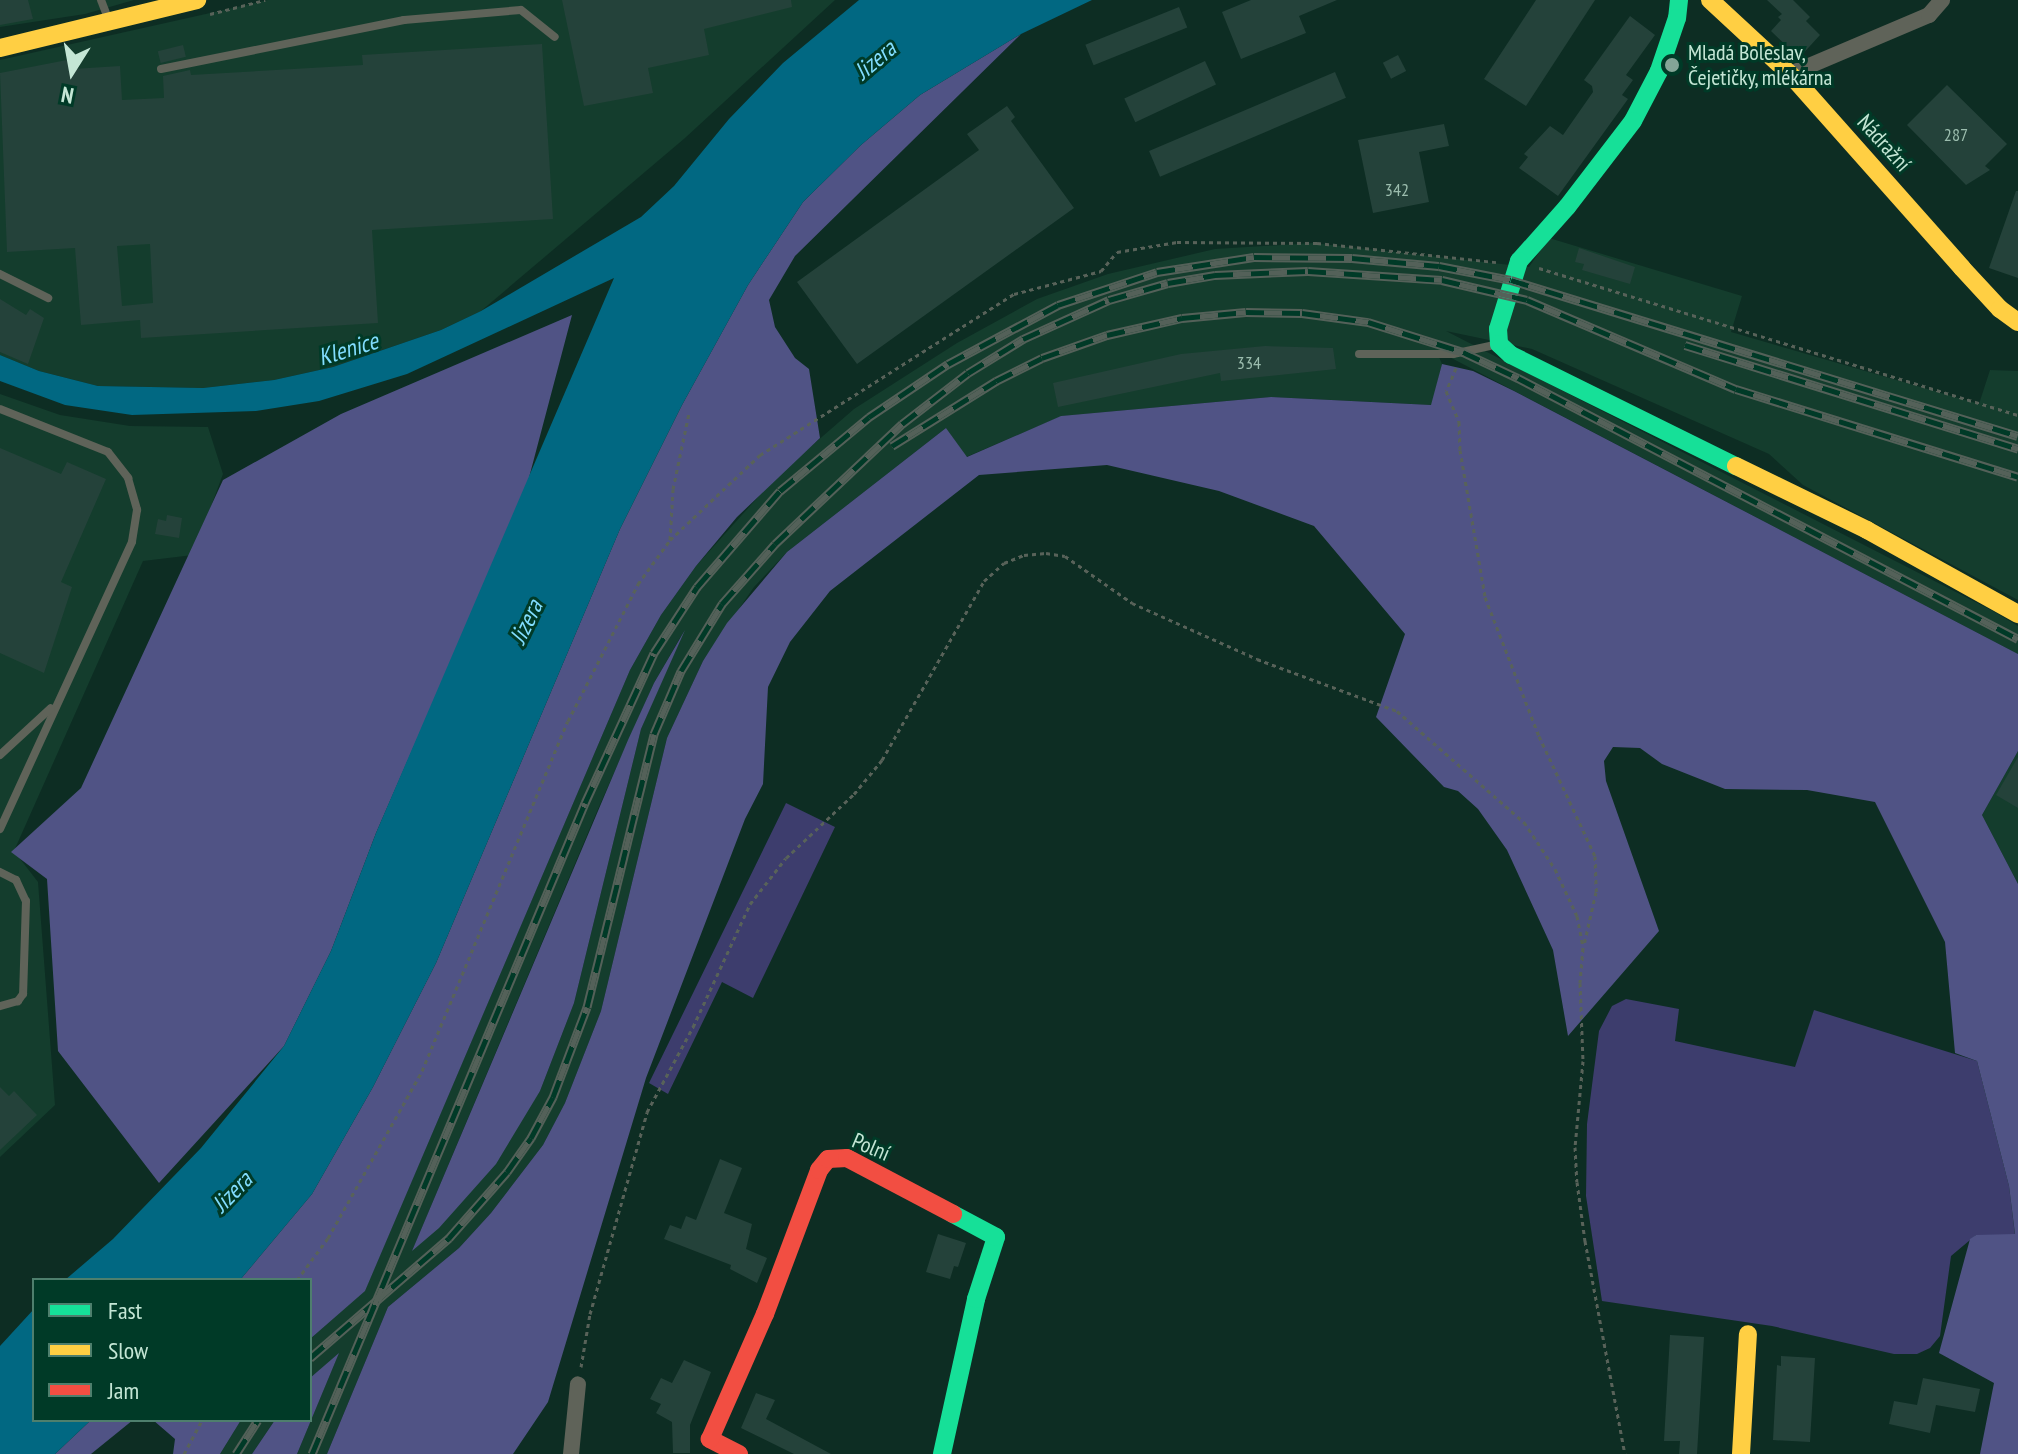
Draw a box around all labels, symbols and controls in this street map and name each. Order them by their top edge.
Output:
north arrow [32,32,112,112]
water label: Jizera [848,34,902,86]
place label: Mladá Boleslav, Čejetičky, mlékárna [1688,39,1834,90]
marker: Mladá Boleslav, Čejetičky, mlékárna [1663,56,1681,74]
text: N [59,81,76,110]
street label: Nádražní [1852,109,1916,177]
house number: 287 [1944,124,1968,146]
house number: 342 [1385,179,1409,201]
water label: Klenice [315,326,381,372]
house number: 334 [1237,352,1261,374]
water label: Jizera [503,595,549,649]
street label: Polní [848,1127,894,1167]
water label: Jizera [206,1166,258,1218]
legend [32,1278,312,1422]
text: Fast [108,1295,142,1326]
text: Slow [108,1335,148,1366]
text: Jam [108,1375,139,1406]

